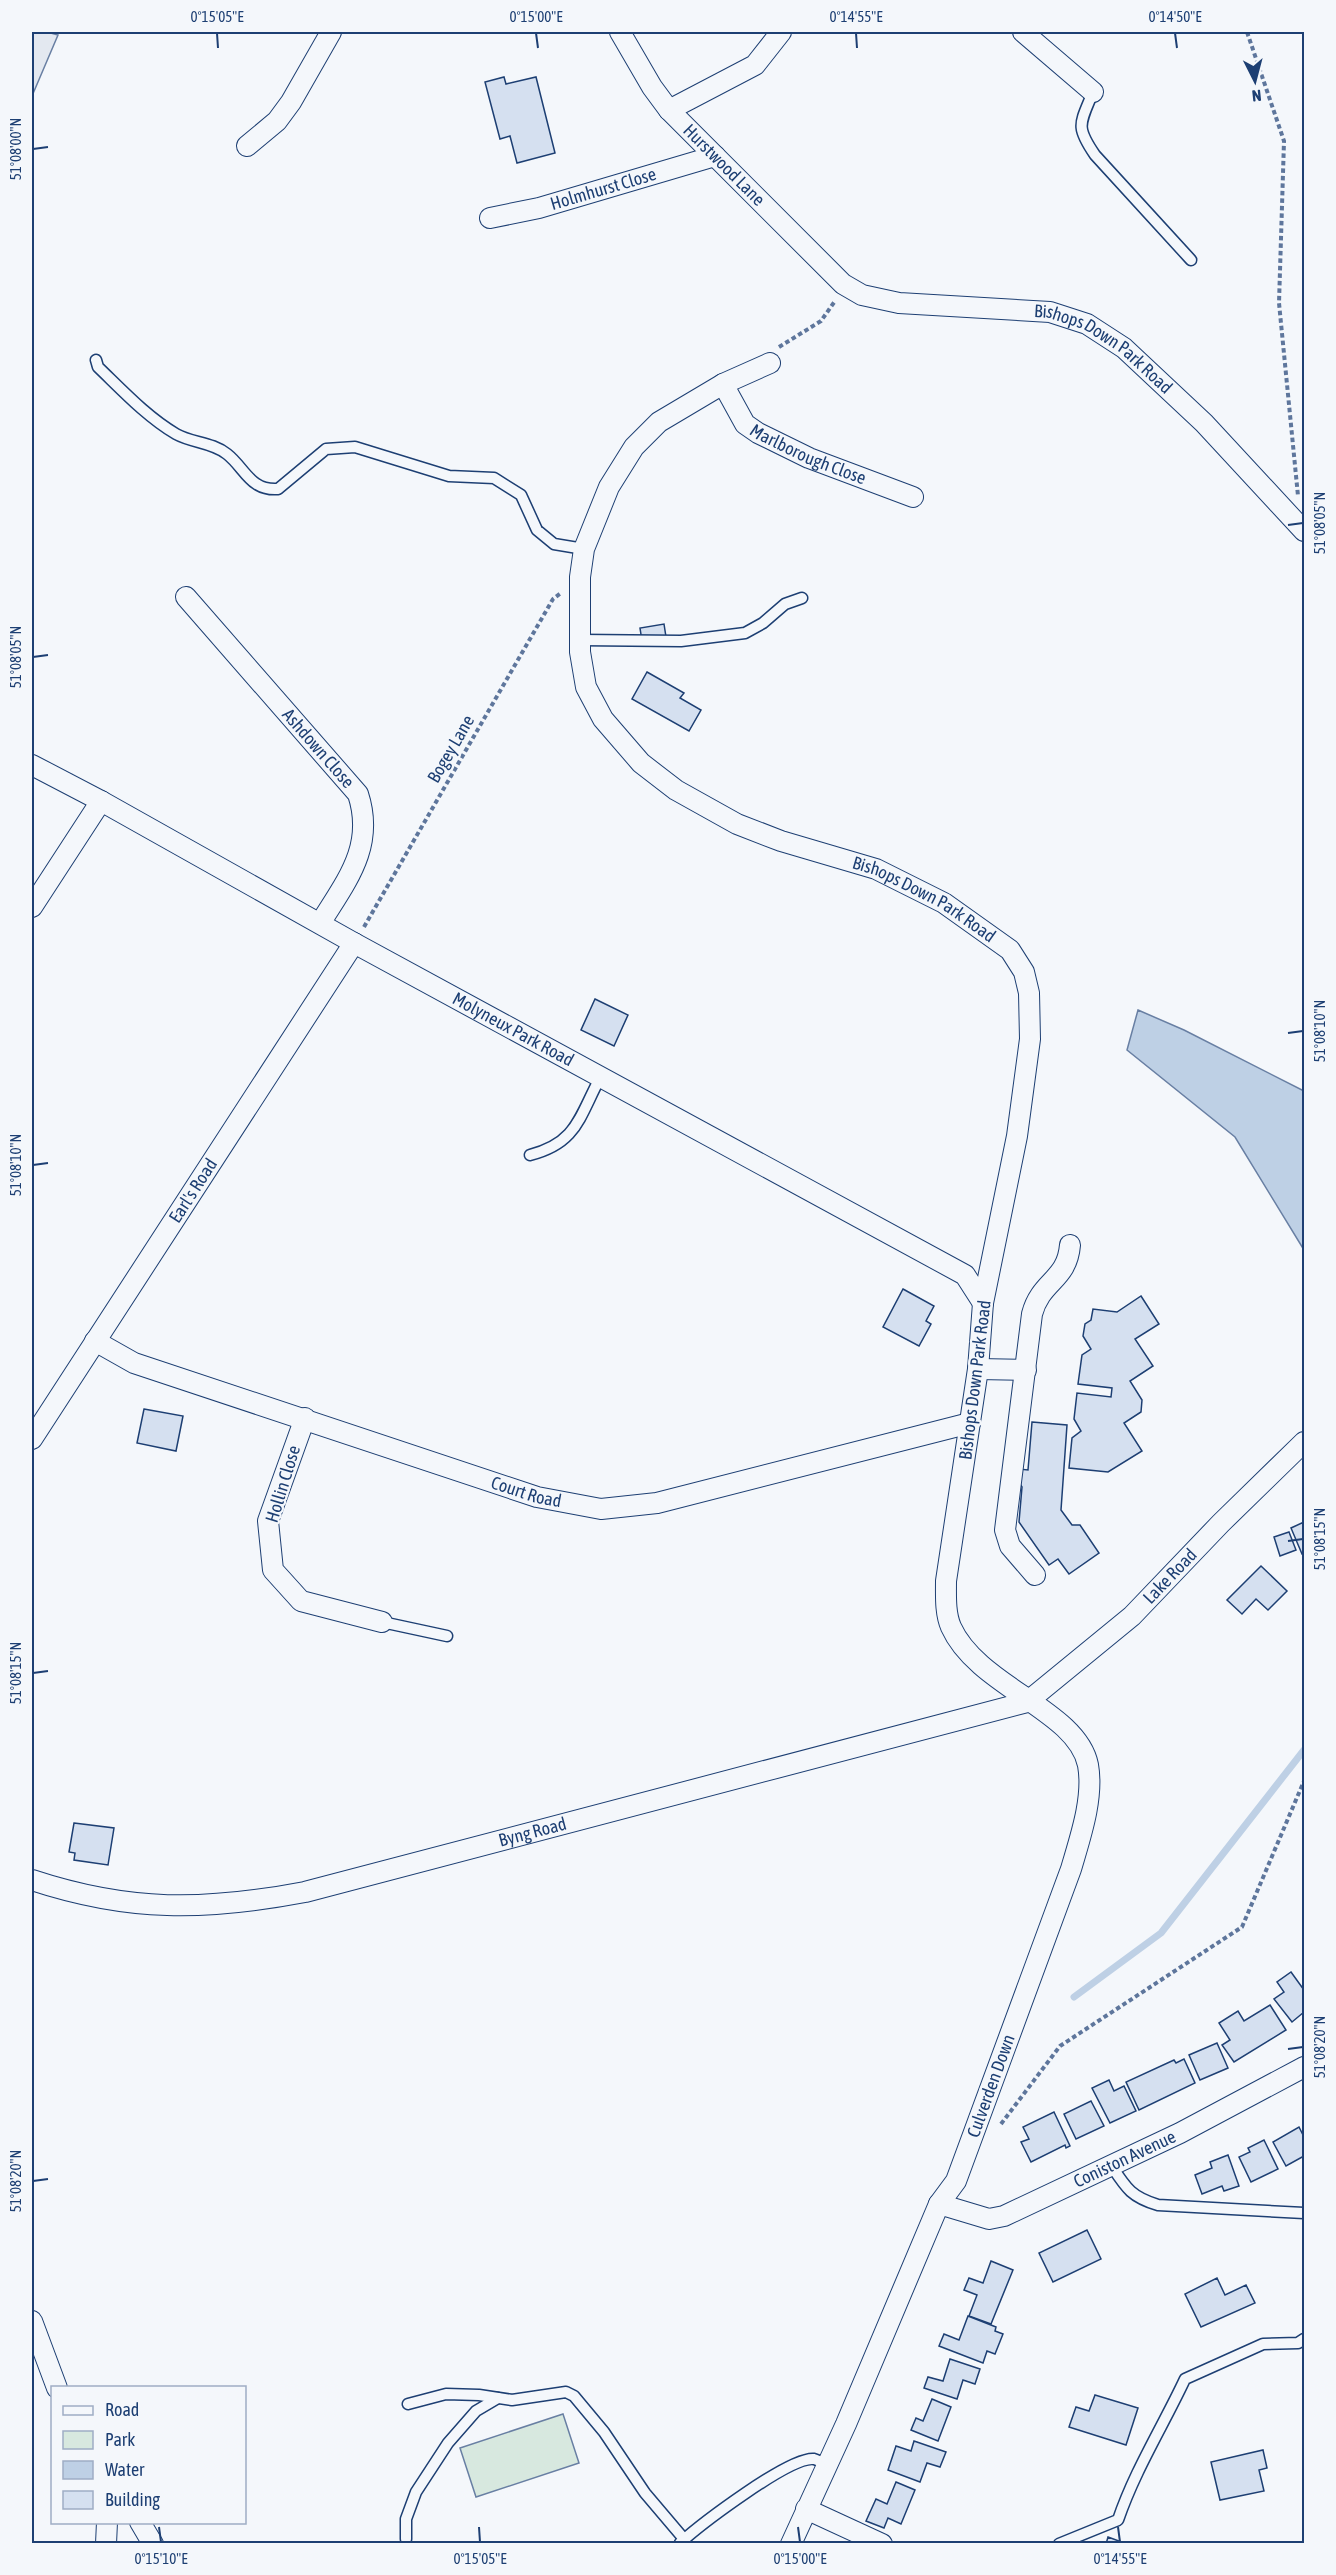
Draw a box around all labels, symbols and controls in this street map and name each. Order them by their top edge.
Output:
text: 0°15'05"E [190,8,244,25]
text: 0°15'00"E [509,8,563,25]
text: 0°14'55"E [829,8,883,25]
text: 0°14'50"E [1148,8,1202,25]
north arrow [1225,51,1285,111]
text: N [1251,86,1262,105]
text: 51°08'00"N [7,118,24,180]
street label: Hurstwood Lane [679,119,770,210]
street label: Holmhurst Close [548,163,658,214]
street label: Bishops Down Park Road [1034,300,1177,398]
street label: Marlborough Close [746,420,869,488]
text: 51°08'05"N [1311,492,1328,554]
text: 51°08'05"N [7,626,24,688]
street label: Ashdown Close [278,704,359,792]
street label: Bogey Lane [423,711,478,786]
street label: Bishops Down Park Road [850,852,1000,946]
street label: Molyneux Park Road [449,988,578,1070]
text: 51°08'10"N [1311,1000,1328,1062]
text: 51°08'10"N [7,1134,24,1196]
street label: Earl's Road [164,1154,221,1227]
street label: Bishops Down Park Road [954,1299,995,1461]
street label: Hollin Close [261,1443,304,1525]
street label: Court Road [489,1472,563,1511]
text: 51°08'15"N [1311,1508,1328,1570]
street label: Lake Road [1139,1544,1201,1608]
text: 51°08'15"N [7,1642,24,1704]
street label: Byng Road [496,1813,569,1851]
text: 51°08'20"N [1311,2016,1328,2078]
street label: Culverden Down [962,2032,1019,2140]
street label: Coniston Avenue [1070,2126,1179,2192]
text: 51°08'20"N [7,2150,24,2212]
legend [51,2386,246,2524]
text: Road [105,2399,139,2420]
text: Park [105,2429,135,2450]
text: Water [105,2459,145,2480]
text: Building [105,2489,160,2510]
text: 0°15'10"E [134,2550,188,2567]
text: 0°15'05"E [453,2550,507,2567]
text: 0°15'00"E [773,2550,827,2567]
text: 0°14'55"E [1093,2550,1147,2567]

